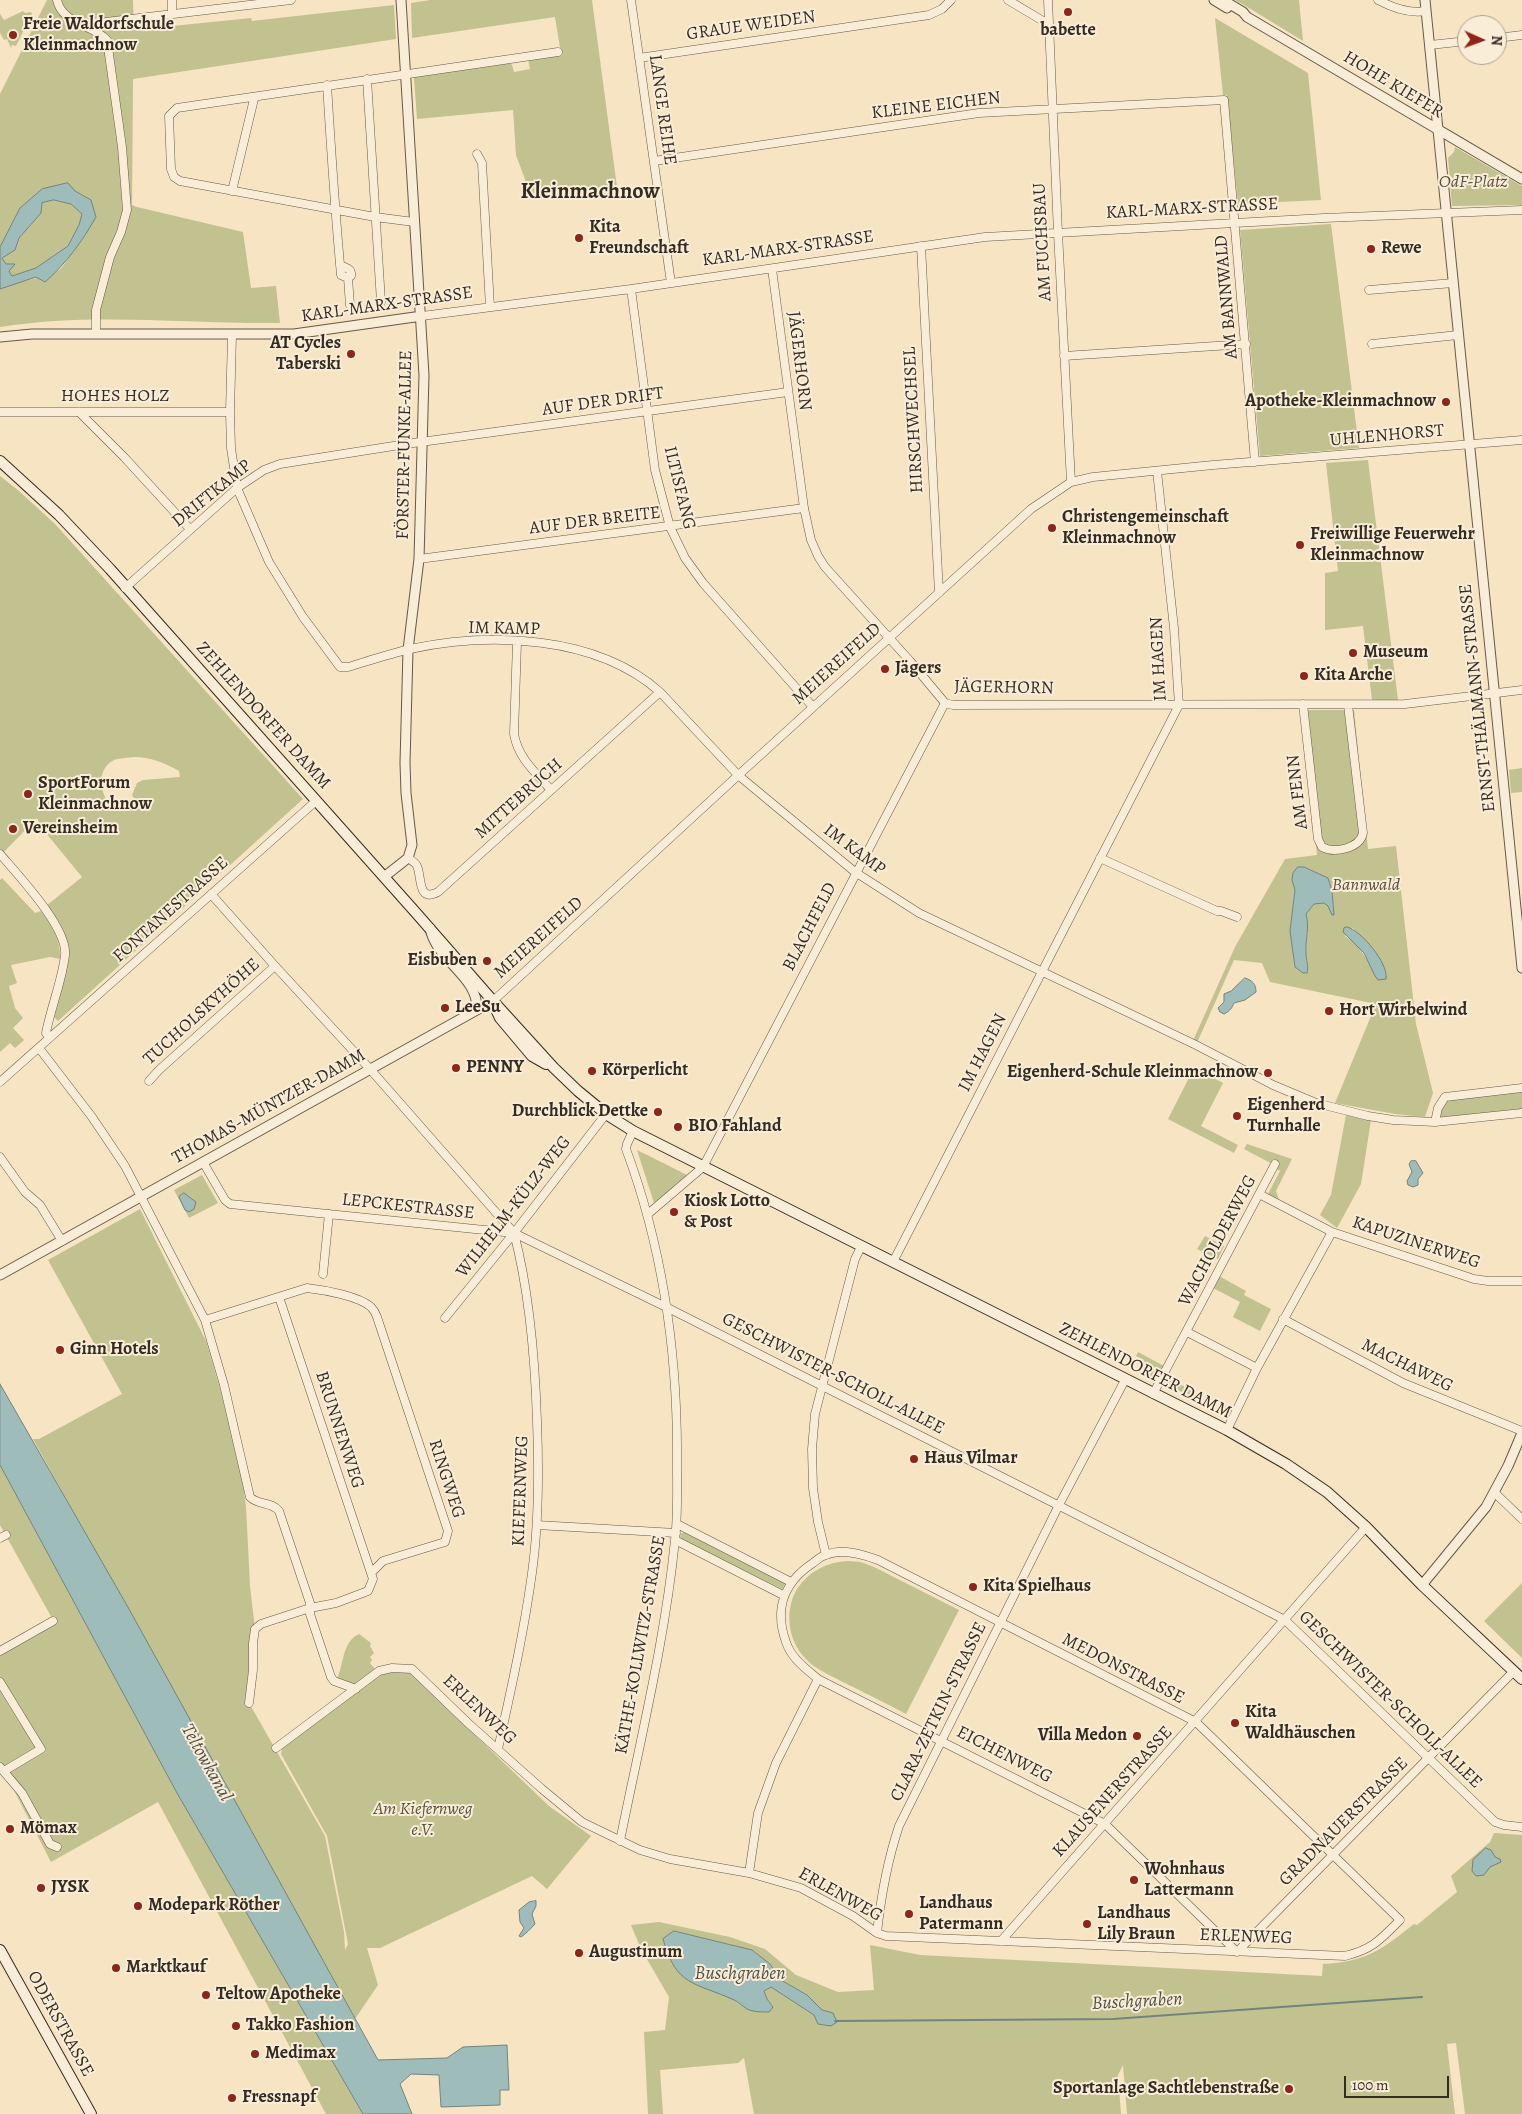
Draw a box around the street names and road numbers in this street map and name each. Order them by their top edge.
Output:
street label: GRAUE WEIDEN [685,6,817,46]
street label: HOHE KIEFER [1339,47,1447,123]
street label: LANGE REIHE [644,53,680,167]
street label: KLEINE EICHEN [870,87,1002,125]
street label: AM FUCHSBAU [1029,182,1057,302]
street label: KARL-MARX-STRASSE [1105,194,1279,224]
street label: KARL-MARX-STRASSE [701,226,875,272]
street label: AM BANNWALD [1211,234,1243,360]
street label: KARL-MARX-STRASSE [300,282,474,328]
street label: JÄGERHORN [782,310,816,412]
street label: HIRSCHWECHSEL [899,346,929,494]
street label: FÖRSTER-FUNKE-ALLEE [393,350,417,540]
street label: AUF DER DRIFT [541,383,665,421]
street label: HOHES HOLZ [61,386,169,408]
street label: UHLENHORST [1329,420,1445,452]
street label: ILTISFANG [658,444,700,532]
street label: DRIFTKAMP [168,455,256,533]
street label: AUF DER BREITE [528,502,662,540]
street label: ERNST-THÄLMANN-STRASSE [1455,583,1501,813]
street label: IM HAGEN [1146,616,1172,702]
street label: IM KAMP [468,618,540,640]
street label: MEIEREIFELD [788,618,886,710]
street label: ZEHLENDORFER DAMM [191,638,335,794]
street label: JÄGERHORN [954,676,1054,700]
street label: AM FENN [1283,753,1313,831]
street label: MITTEBRUCH [471,754,567,844]
street label: IM KAMP [819,820,889,880]
street label: FONTANESTRASSE [109,852,233,968]
street label: BLACHFELD [778,879,842,975]
street label: MEIEREIFELD [490,892,588,984]
street label: TUCHOLSKYHÖHE [139,954,265,1070]
street label: IM HAGEN [954,1010,1012,1096]
street label: THOMAS-MÜNTZER-DAMM [169,1045,369,1169]
street label: WILHELM-KÜLZ-WEG [452,1132,576,1282]
street label: WACHOLDERWEG [1174,1172,1262,1310]
street label: LEPCKESTRASSE [341,1189,475,1225]
street label: KAPUZINERWEG [1349,1212,1483,1274]
street label: GESCHWISTER-SCHOLL-ALLEE [718,1308,948,1440]
street label: ZEHLENDORFER DAMM [1055,1318,1235,1424]
street label: MACHAWEG [1358,1335,1456,1397]
street label: BRUNNENWEG [310,1369,368,1491]
street label: KIEFERNWEG [508,1435,534,1547]
street label: RINGWEG [423,1437,469,1521]
street label: KÄTHE-KOLLWITZ-STRASSE [611,1534,671,1756]
street label: GESCHWISTER-SCHOLL-ALLEE [1294,1606,1486,1794]
street label: CLARA-ZETKIN-STRASSE [886,1619,992,1805]
street label: MEDONSTRASSE [1058,1629,1188,1709]
street label: ERLENWEG [438,1670,520,1750]
street label: EICHENWEG [952,1722,1056,1788]
street label: KLAUSENERSTRASSE [1048,1722,1178,1862]
street label: GRADNAUERSTRASSE [1275,1753,1413,1891]
street label: ERLENWEG [794,1863,886,1927]
street label: ERLENWEG [1199,1925,1293,1949]
street label: ODERSTRASSE [22,1967,98,2081]

